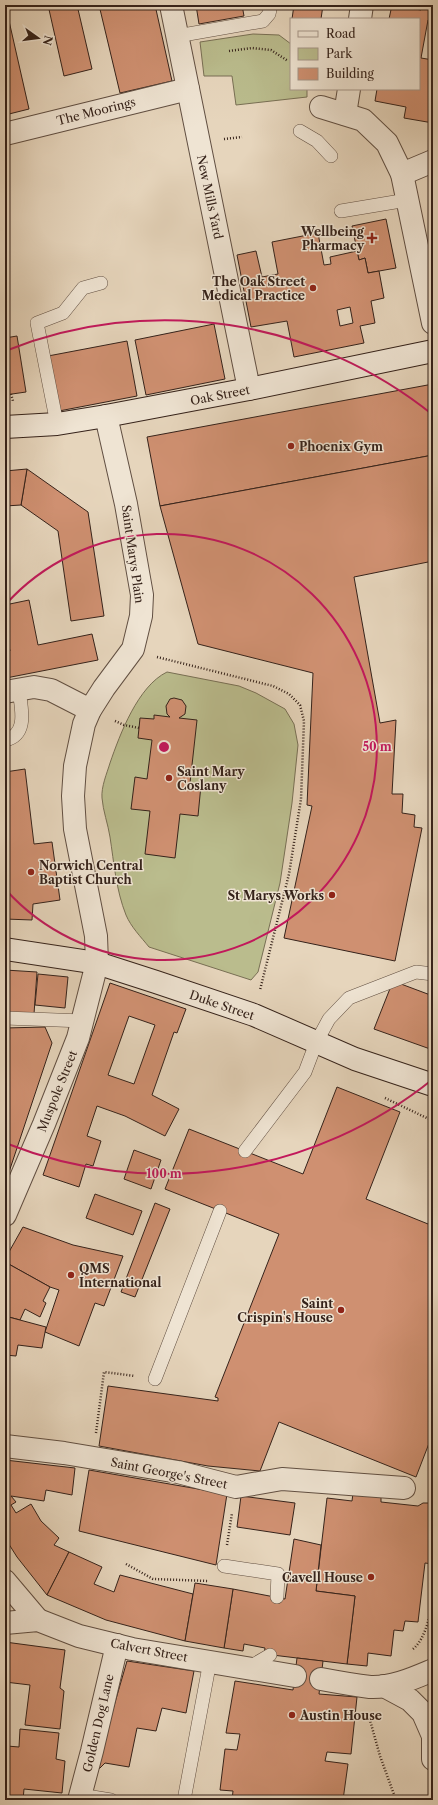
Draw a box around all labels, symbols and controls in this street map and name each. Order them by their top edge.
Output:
north arrow [18,18,58,58]
legend [290,18,420,90]
text: Road [326,26,356,41]
text: N [40,34,56,47]
text: Park [326,46,353,61]
text: Building [326,66,374,81]
street label: The Moorings [55,94,137,128]
street label: New Mills Yard [194,154,226,241]
place label: Wellbeing Pharmacy [300,224,365,253]
marker: Wellbeing Pharmacy [367,233,377,243]
place label: The Oak Street Medical Practice [202,274,305,303]
marker: The Oak Street Medical Practice [308,283,318,293]
street label: Oak Street [189,382,252,408]
place label: Phoenix Gym [299,439,383,454]
marker: Phoenix Gym [286,441,296,451]
street label: Saint Marys Plain [119,504,147,605]
text: 50 m [362,739,392,754]
centre of rings [157,740,171,754]
place label: Saint Mary Coslany [177,764,245,793]
marker: Saint Mary Coslany [164,773,174,783]
place label: Norwich Central Baptist Church [39,858,143,887]
marker: Norwich Central Baptist Church [26,867,36,877]
place label: St Marys Works [227,888,324,903]
marker: St Marys Works [327,890,337,900]
street label: Duke Street [188,987,257,1023]
street label: Muspole Street [34,1047,80,1134]
text: 100 m [146,1166,182,1181]
place label: QMS International [79,1261,161,1290]
marker: QMS International [66,1270,76,1280]
place label: Saint Crispin's House [237,1296,333,1325]
marker: Saint Crispin's House [336,1305,346,1315]
street label: Saint George's Street [109,1454,229,1492]
place label: Cavell House [282,1570,363,1585]
marker: Cavell House [366,1572,376,1582]
street label: Calvert Street [109,1635,190,1665]
street label: Golden Dog Lane [79,1672,117,1774]
place label: Austin House [299,1708,382,1723]
marker: Austin House [287,1710,297,1720]

